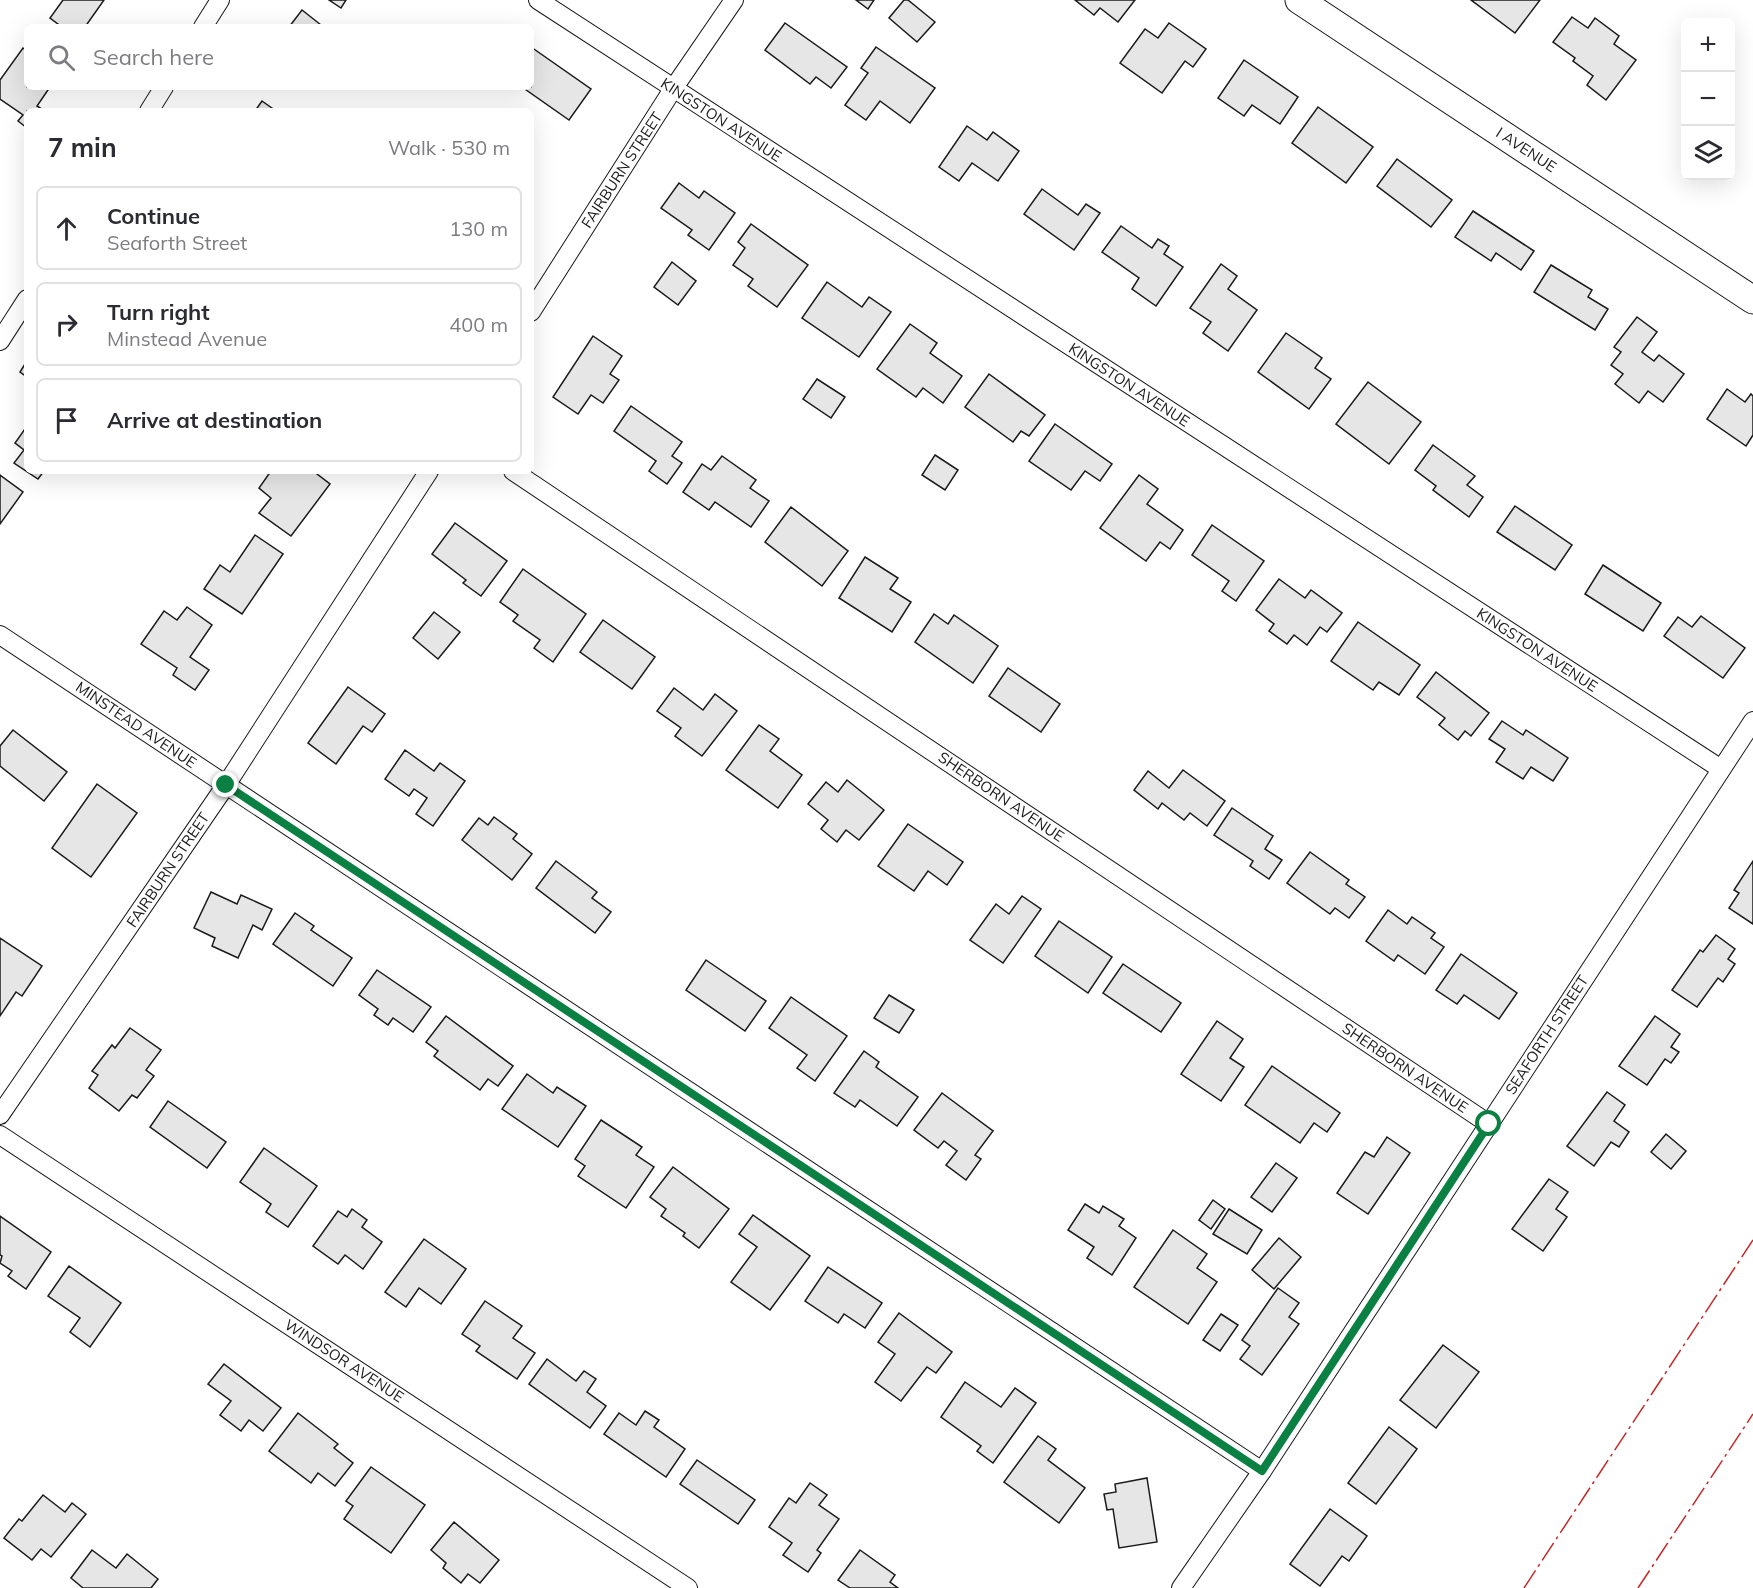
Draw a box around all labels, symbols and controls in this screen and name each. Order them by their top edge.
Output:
map controls [1681,18,1735,180]
button: + [1681,18,1735,72]
search box [24,24,534,90]
icon: search [45,41,78,74]
text: Search here [93,43,214,71]
button: − [1681,72,1735,126]
street label: KINGSTON AVENUE [657,73,785,166]
street label: FAIRBURN STREET [577,108,666,231]
street label: I AVENUE [1492,123,1560,176]
button: layers [1681,126,1735,180]
text: 7 min [48,131,117,164]
text: Walk · 530 m [388,135,510,160]
text: Continue [107,202,200,230]
icon: ahead [50,212,83,245]
text: 130 m [449,216,508,241]
text: Seaforth Street [107,230,247,255]
text: Turn right [107,298,210,326]
icon: right [50,308,83,341]
text: 400 m [449,312,508,337]
text: Minstead Avenue [107,326,267,351]
street label: KINGSTON AVENUE [1065,338,1193,431]
icon: arrive [50,404,83,437]
text: Arrive at destination [107,406,322,434]
street label: KINGSTON AVENUE [1473,603,1601,696]
street label: MINSTEAD AVENUE [72,677,200,772]
street label: SHERBORN AVENUE [935,747,1068,846]
route end [212,771,238,797]
street label: FAIRBURN STREET [122,809,213,931]
street label: SEAFORTH STREET [1501,972,1592,1098]
street label: SHERBORN AVENUE [1339,1018,1472,1117]
route start [1475,1110,1501,1136]
street label: WINDSOR AVENUE [281,1315,408,1406]

